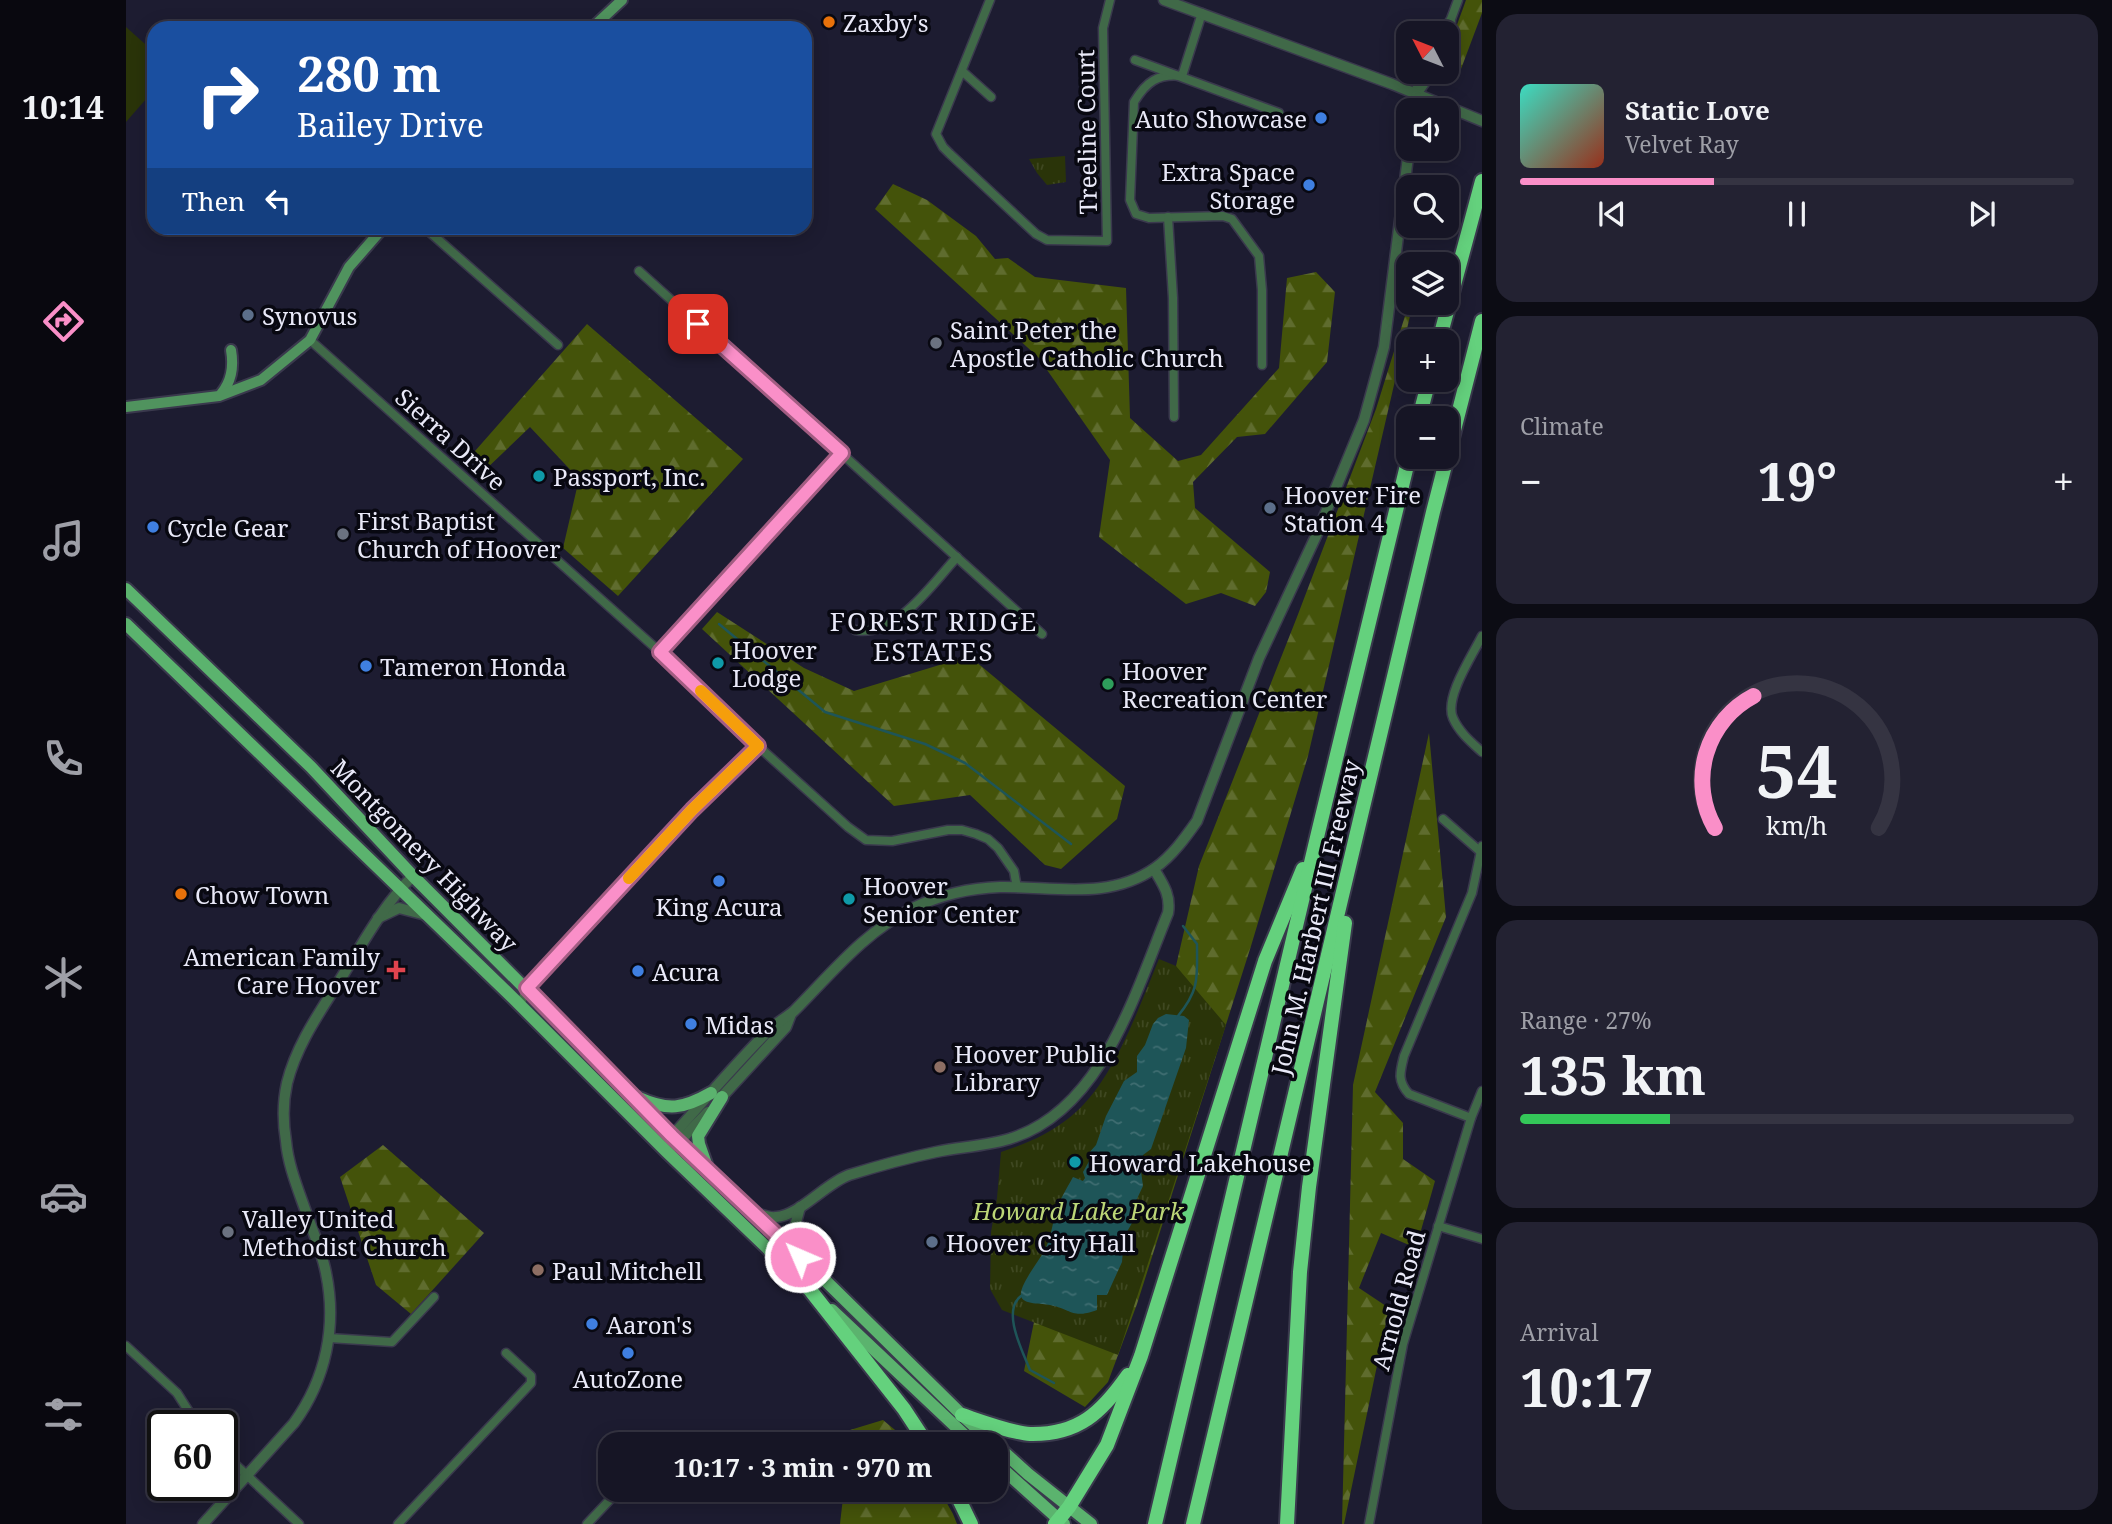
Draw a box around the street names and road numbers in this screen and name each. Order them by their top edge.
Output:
street label: Treeline Court [1068,49,1104,215]
street label: Sierra Drive [388,380,514,498]
street label: Montgomery Highway [324,752,526,959]
street label: John M. Harbert III Freeway [1262,756,1367,1079]
street label: Arnold Road [1363,1226,1433,1374]

